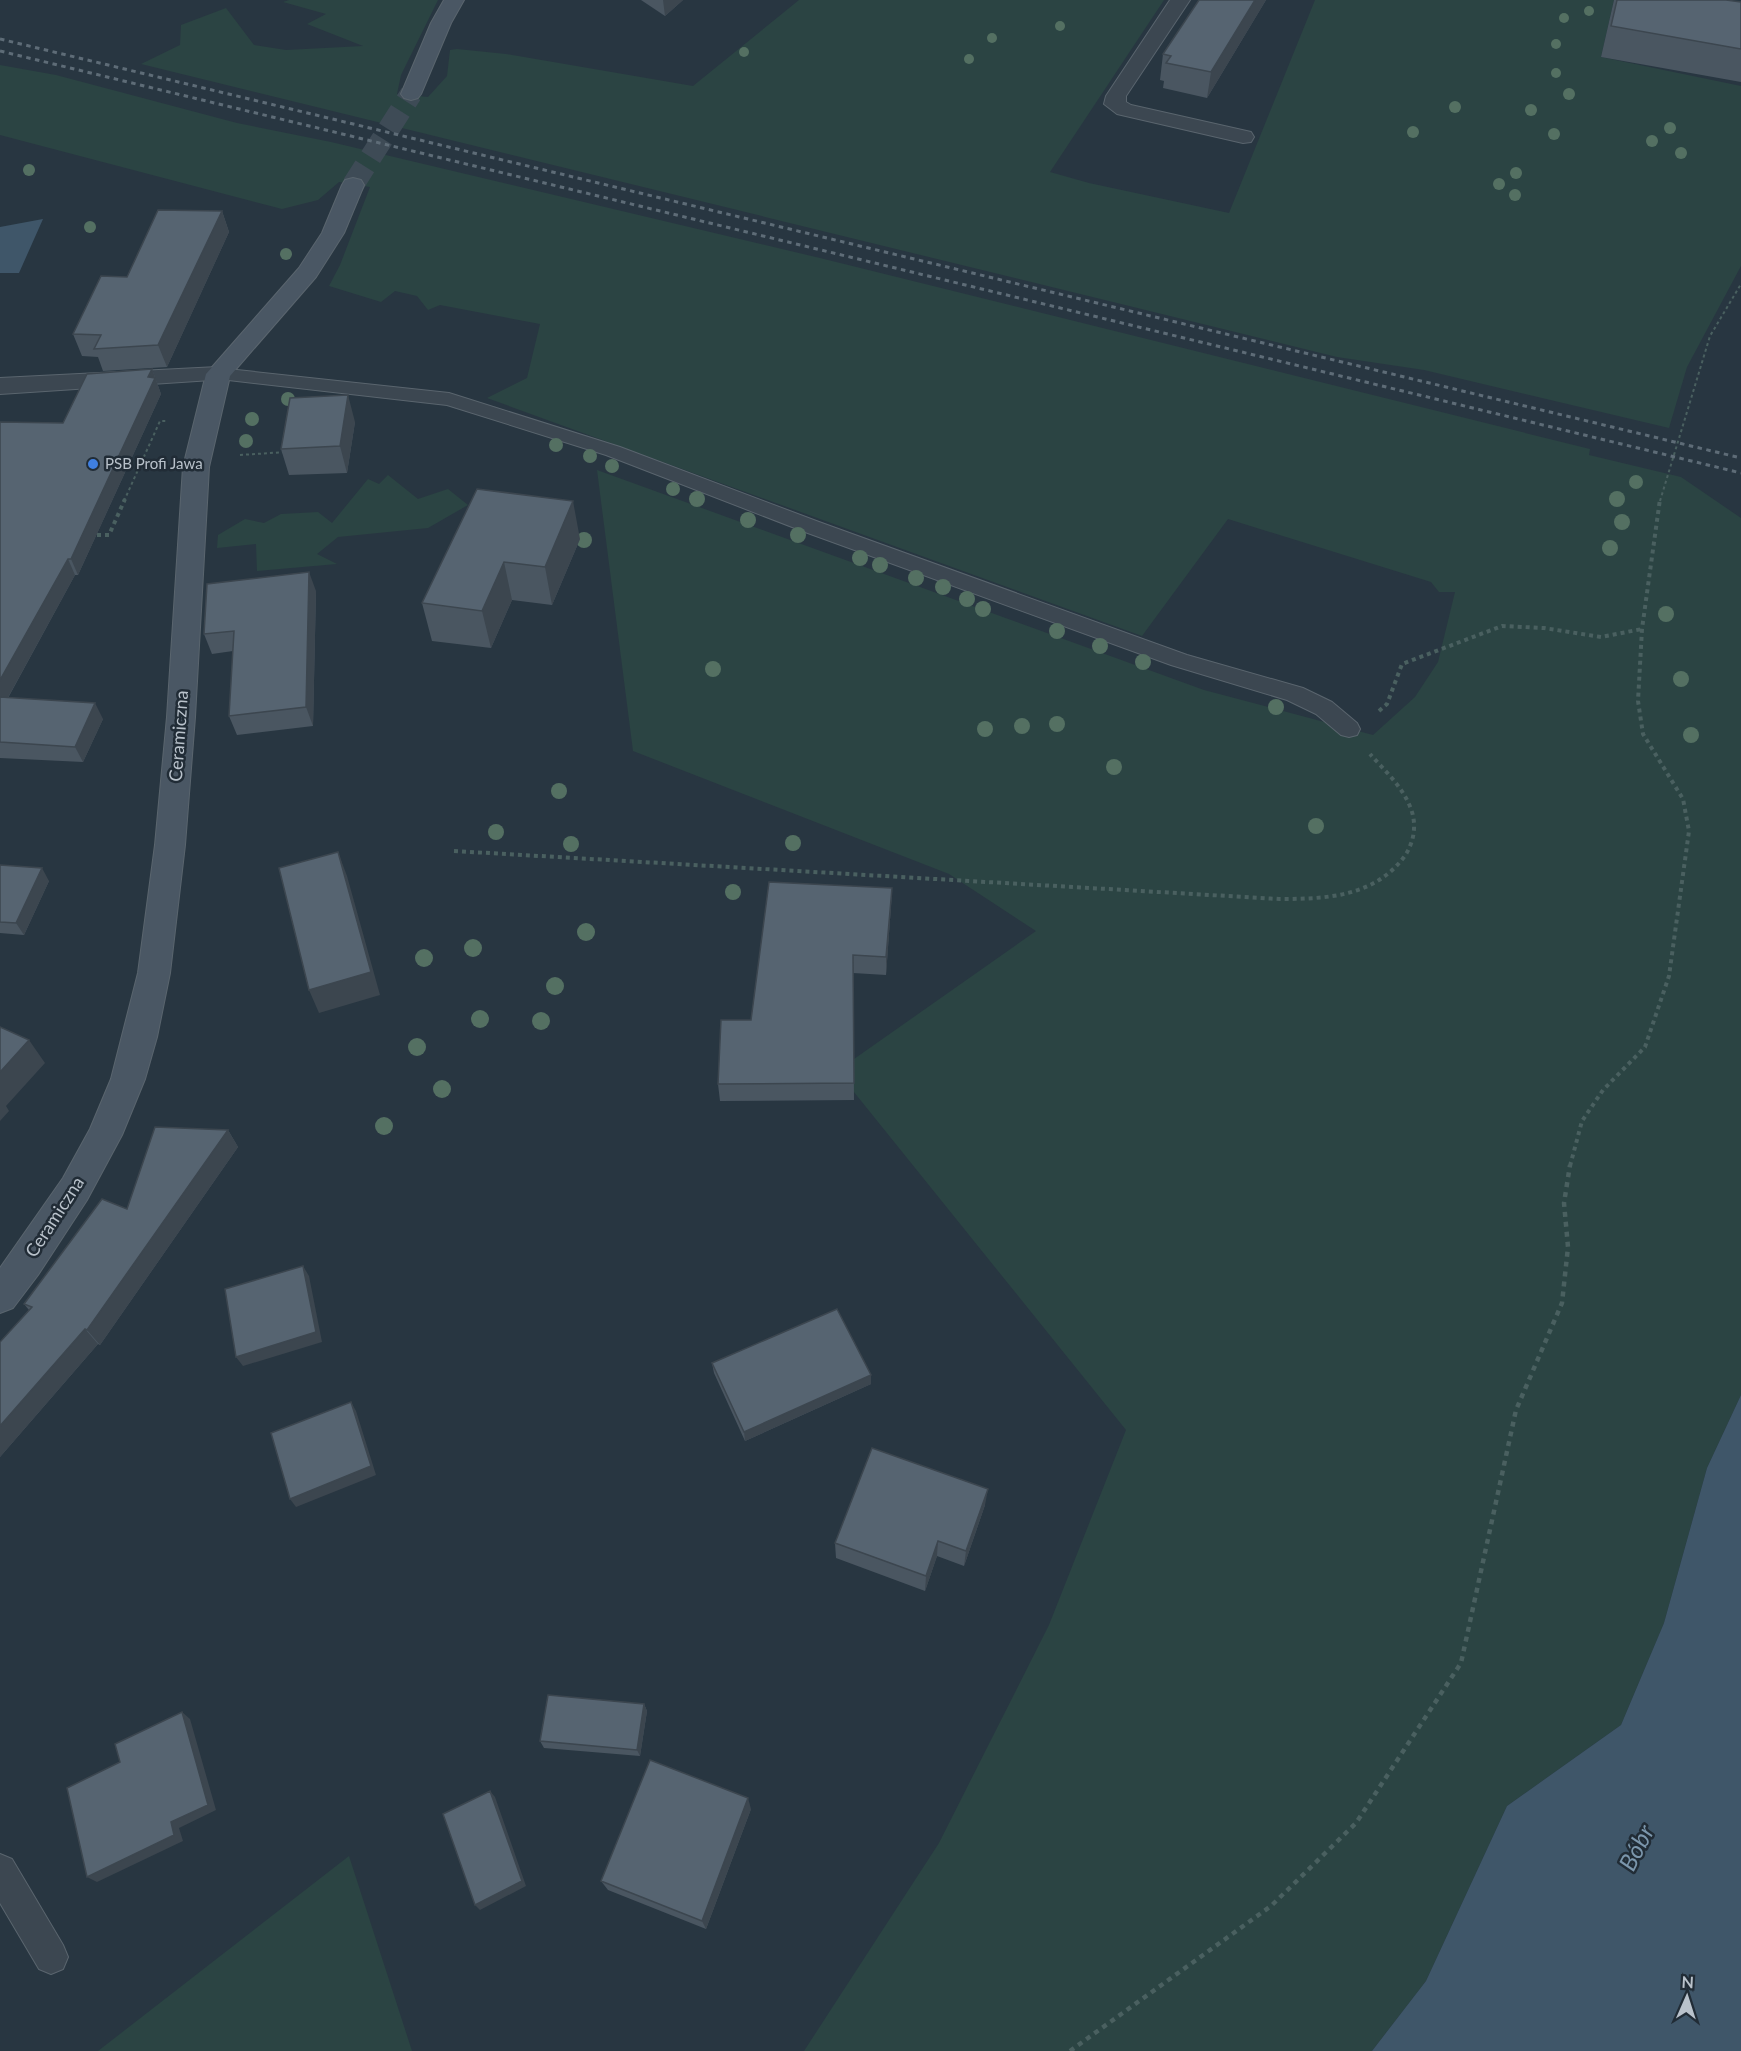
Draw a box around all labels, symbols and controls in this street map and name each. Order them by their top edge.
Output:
place label: PSB Profi Jawa [105,454,203,472]
marker: PSB Profi Jawa [86,457,100,471]
street label: Ceramiczna [164,689,192,782]
street label: Ceramiczna [20,1172,88,1261]
water label: Bóbr [1612,1819,1660,1875]
north arrow [1657,1967,1717,2027]
text: N [1681,1972,1694,1991]

